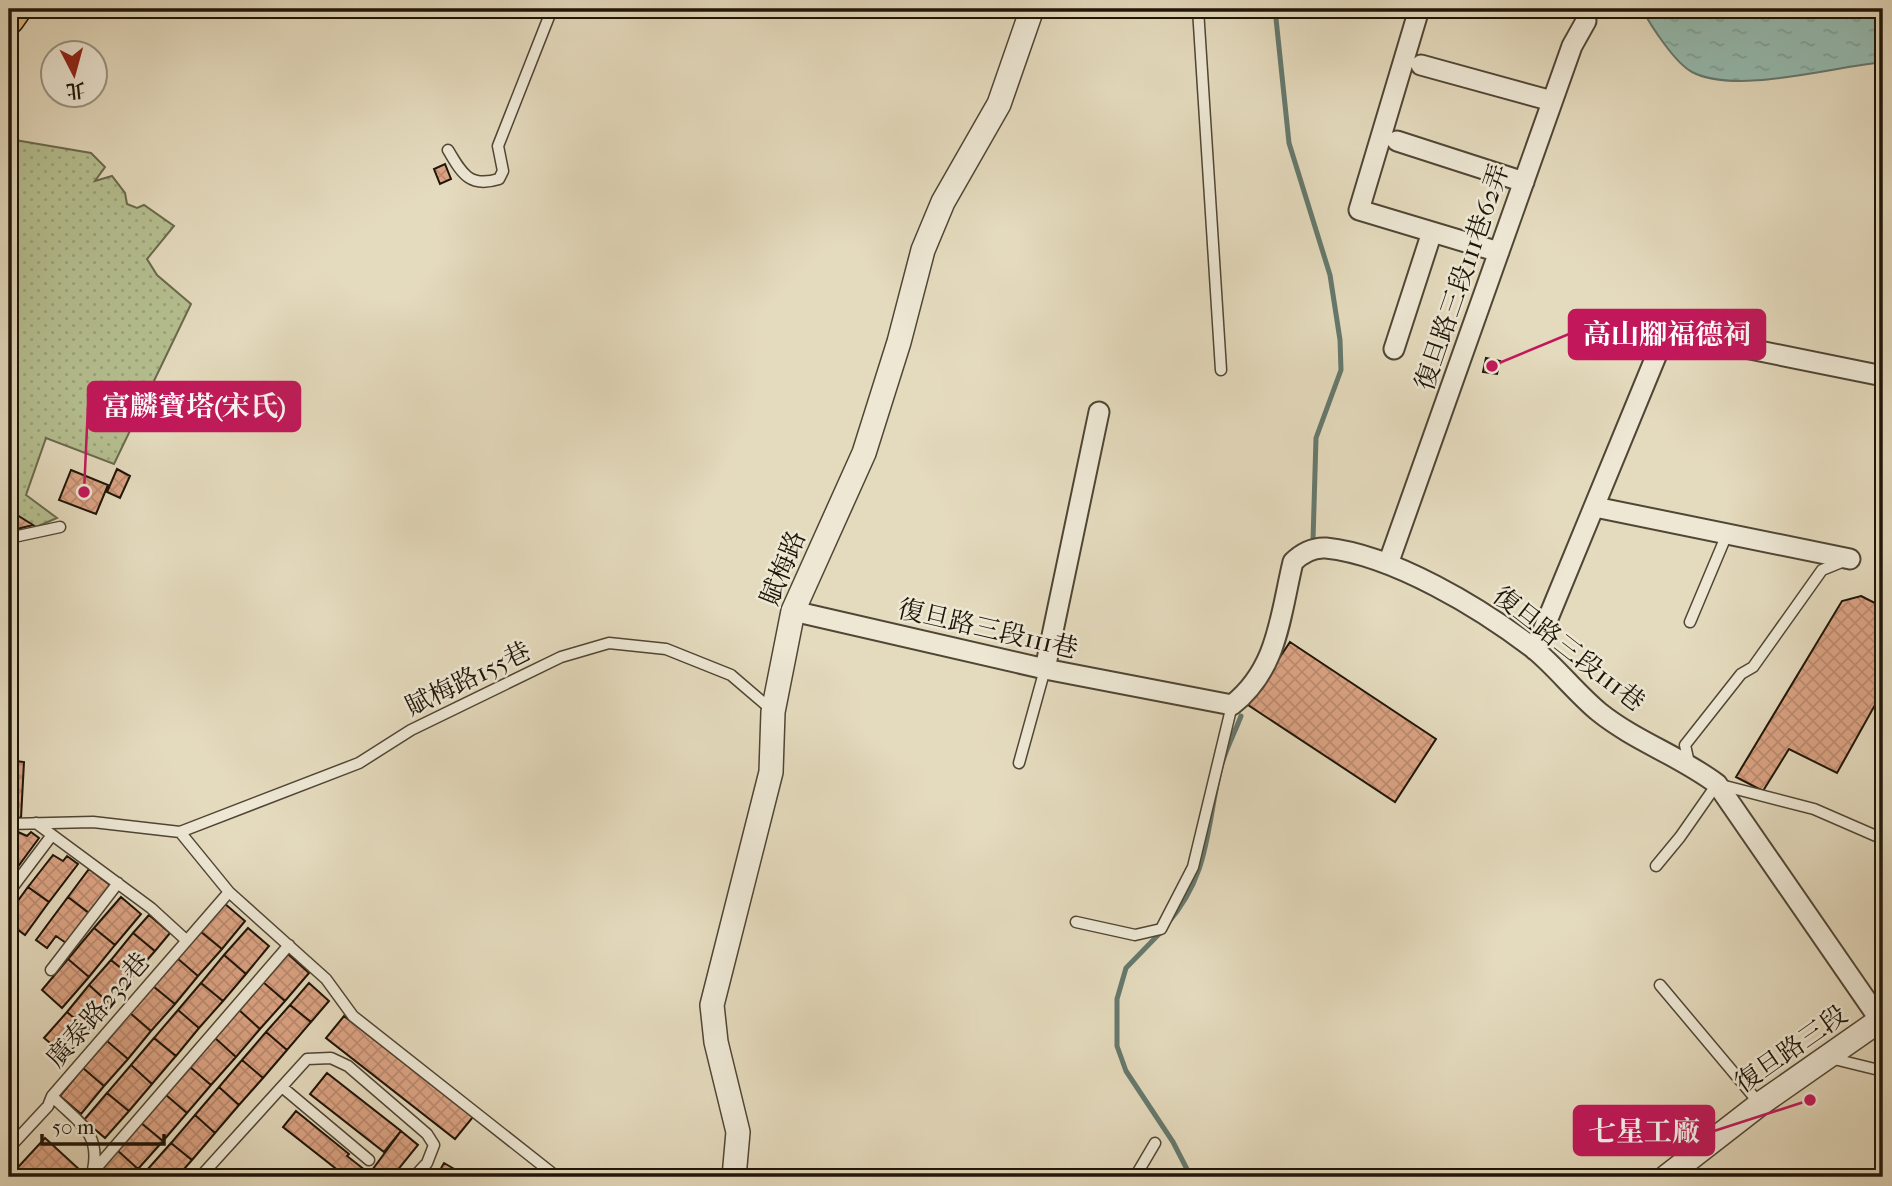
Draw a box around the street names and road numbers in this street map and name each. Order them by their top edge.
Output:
street label: 復旦路三段111巷62弄 [1409,160,1515,394]
street label: 賦梅路 [754,526,812,610]
street label: 復旦路三段111巷 [1487,580,1651,718]
street label: 復旦路三段111巷 [895,593,1081,665]
street label: 賦梅路155巷 [400,635,536,723]
street label: 廣泰路232巷 [40,946,156,1074]
street label: 復旦路三段 [1729,999,1853,1099]

